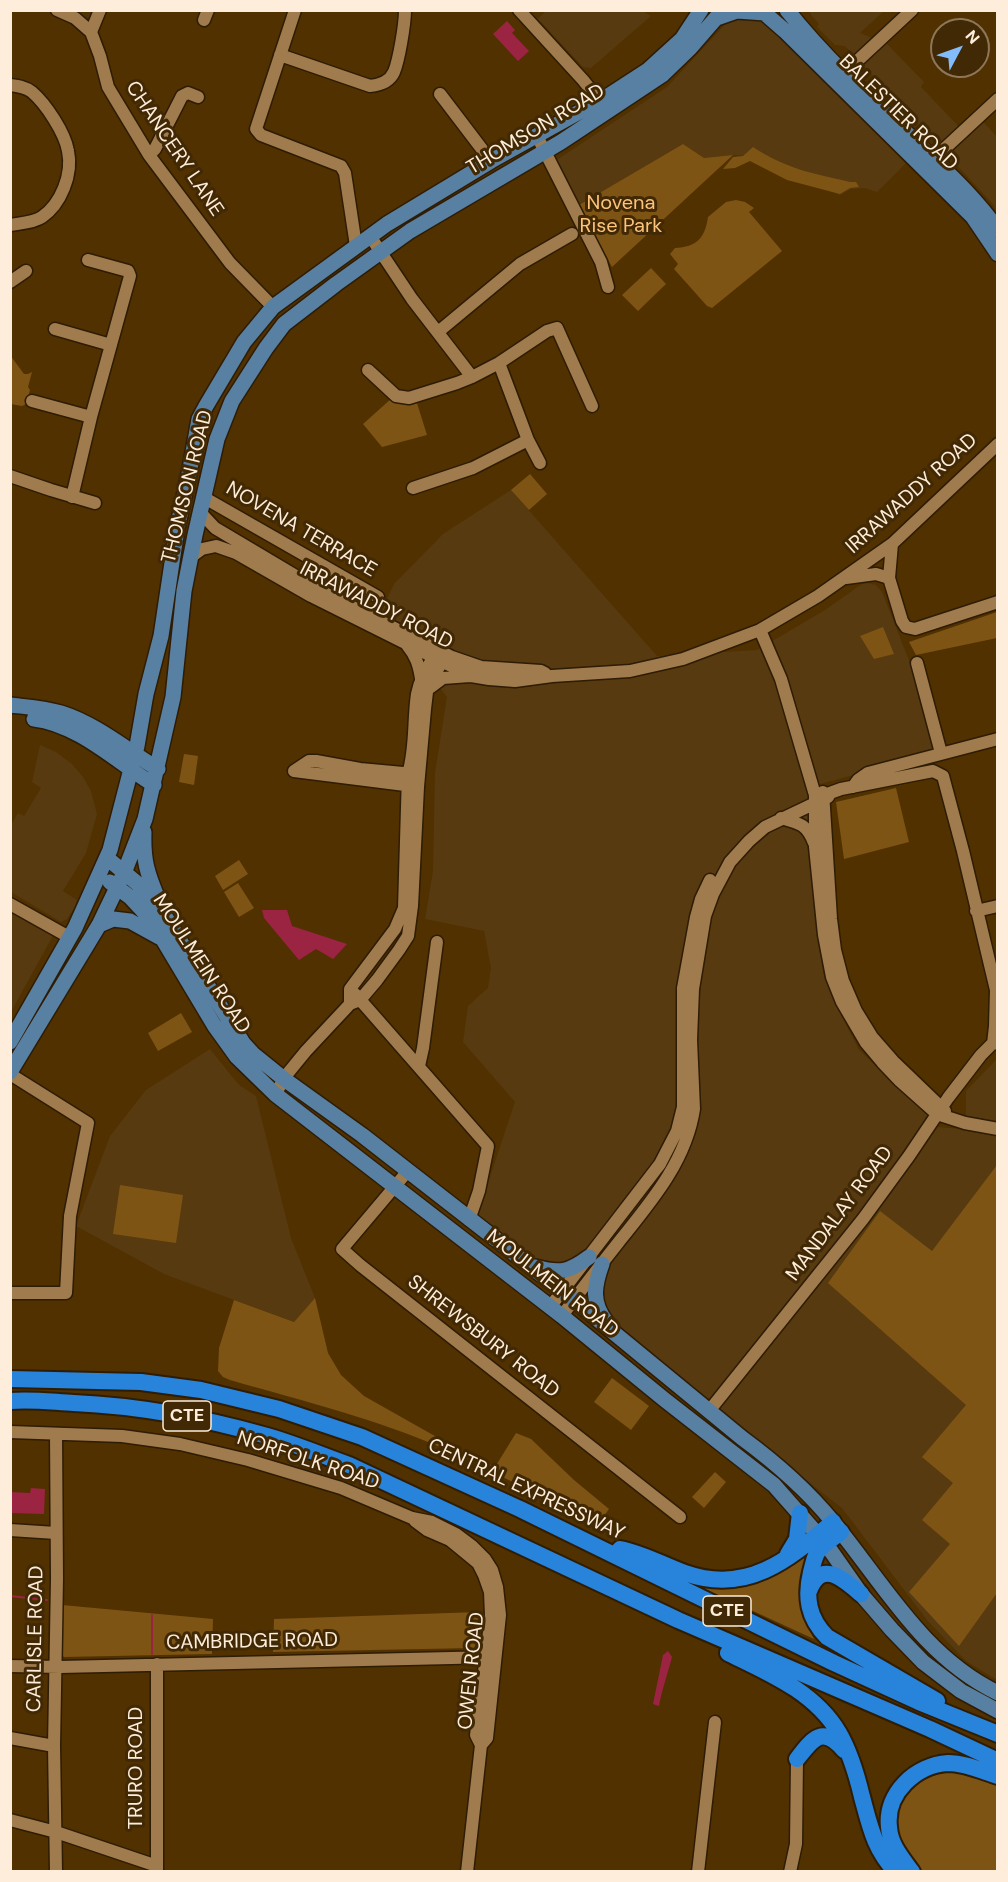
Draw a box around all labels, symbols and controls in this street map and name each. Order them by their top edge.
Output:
north arrow [930,18,990,78]
text: N [961,26,984,48]
street label: BALESTIER ROAD [834,50,962,176]
street label: CHANCERY LANE [120,77,228,221]
street label: THOMSON ROAD [463,79,609,181]
park label: Novena Rise Park [580,192,662,239]
street label: THOMSON ROAD [157,408,219,566]
street label: IRRAWADDY ROAD [841,429,983,559]
street label: NOVENA TERRACE [221,477,381,583]
street label: IRRAWADDY ROAD [296,557,456,655]
street label: MOULMEIN ROAD [147,890,255,1038]
street label: MANDALAY ROAD [781,1142,899,1286]
street label: MOULMEIN ROAD [481,1225,623,1343]
street label: SHREWSBURY ROAD [402,1270,564,1404]
road number: CTE [163,1401,211,1431]
street label: NORFOLK ROAD [234,1427,382,1495]
street label: CENTRAL EXPRESSWAY [424,1434,628,1546]
street label: CARLISLE ROAD [23,1566,49,1712]
road number: CTE [703,1596,751,1626]
street label: OWEN ROAD [454,1611,490,1731]
street label: CAMBRIDGE ROAD [166,1629,338,1655]
street label: TRURO ROAD [125,1707,149,1829]

